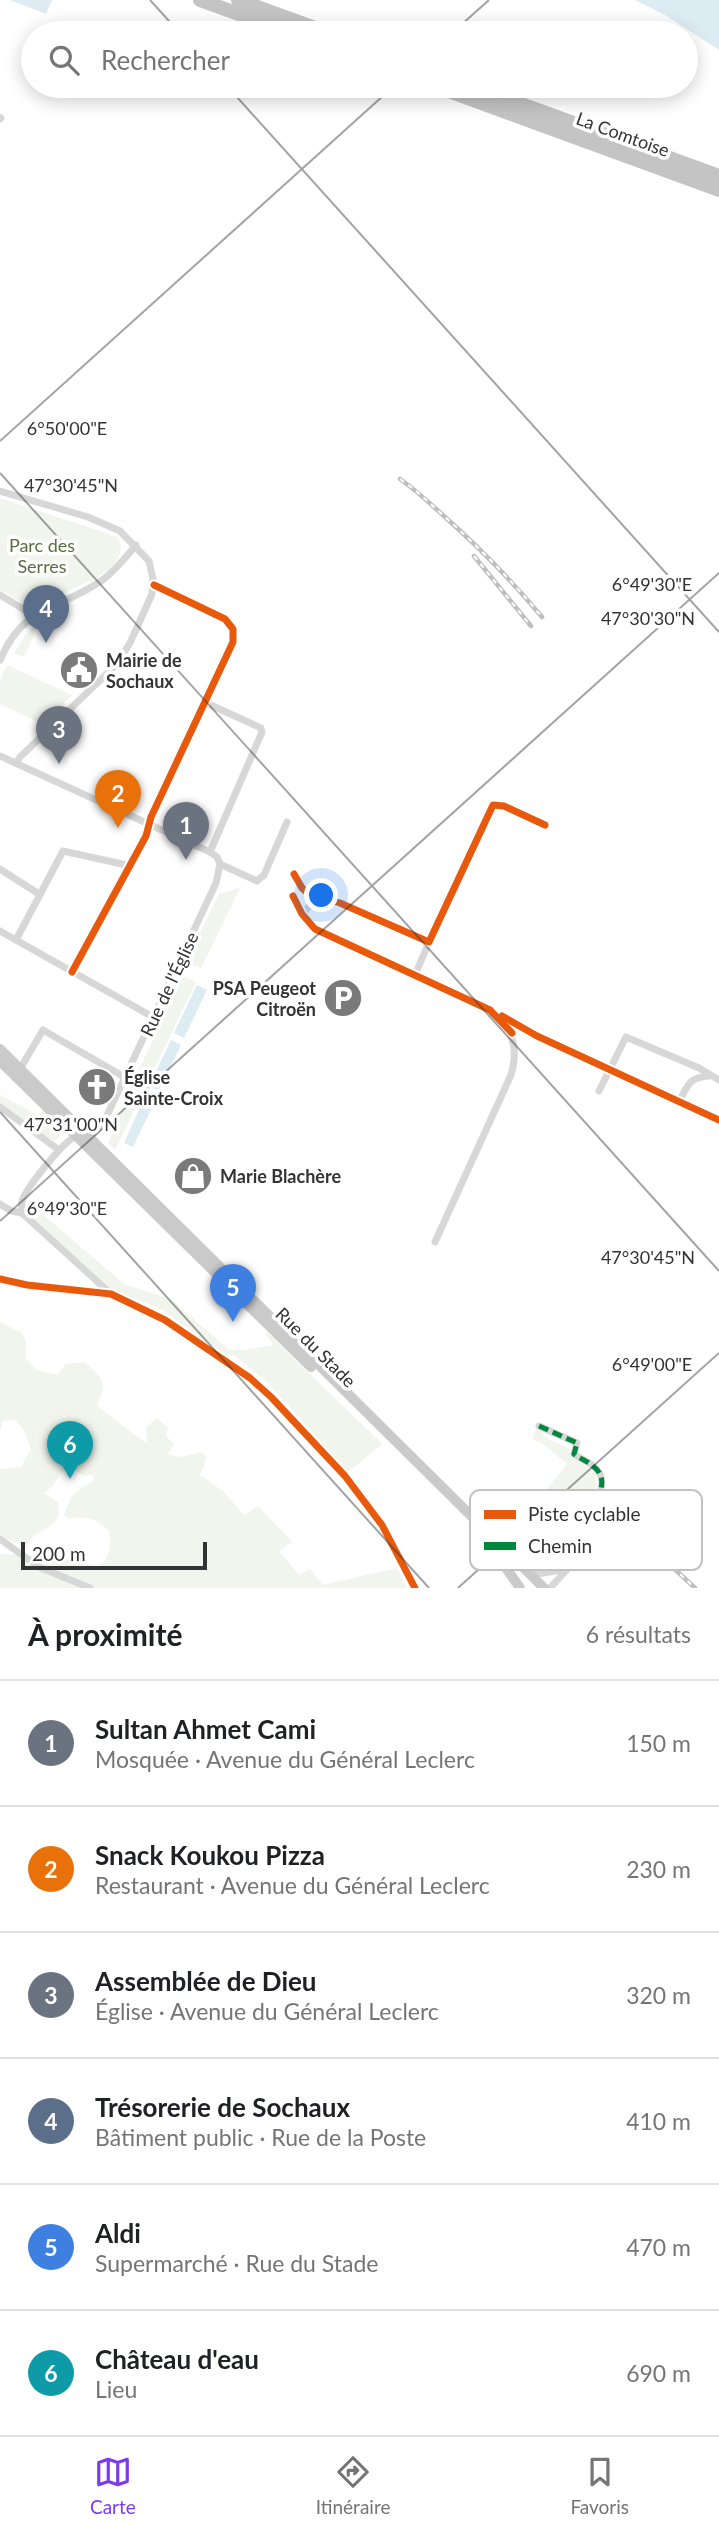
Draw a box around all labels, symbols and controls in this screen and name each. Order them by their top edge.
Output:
search box [21,21,698,98]
icon: search [45,41,83,79]
text: Rechercher [101,44,230,76]
street label: La Comtoise [573,107,673,161]
text: 6°50'00"E [27,417,107,439]
text: 47°30'45"N [24,474,118,496]
park label: Parc des Serres [9,534,75,577]
text: 6°49'30"E [612,573,692,595]
pin: 4 [23,585,69,643]
text: 47°30'30"N [601,607,695,629]
public building icon: Mairie de Sochaux [58,649,100,691]
place label: Mairie de Sochaux [106,649,182,692]
pin: 3 [36,706,82,764]
pin: 2 [95,770,141,828]
pin: 1 [163,802,209,860]
your location [304,878,338,912]
street label: Rue de l'Église [135,928,203,1040]
place label: PSA Peugeot Citroën [213,977,316,1020]
parking icon: PSA Peugeot Citroën [322,977,364,1019]
church icon: Église Sainte-Croix [76,1066,118,1108]
place label: Église Sainte-Croix [124,1066,224,1109]
text: 47°31'00"N [24,1113,118,1135]
shop icon: Marie Blachère [172,1155,214,1197]
place label: Marie Blachère [220,1165,341,1187]
text: 6°49'30"E [27,1197,107,1219]
text: 47°30'45"N [601,1246,695,1268]
pin: 5 [210,1264,256,1322]
street label: Rue du Stade [271,1302,361,1392]
text: 6°49'00"E [612,1353,692,1375]
pin: 6 [47,1421,93,1479]
legend [470,1490,702,1570]
text: Piste cyclable [528,1502,641,1525]
text: Chemin [528,1534,592,1557]
scale bar [21,1539,206,1571]
text: 200 m [32,1542,86,1565]
text: À proximité [28,1616,183,1652]
text: 6 résultats [586,1620,691,1648]
text: Sultan Ahmet Cami [95,1713,316,1745]
text: 1 [44,1729,58,1757]
text: 150 m [626,1729,691,1757]
text: Mosquée · Avenue du Général Leclerc [95,1745,475,1773]
text: Snack Koukou Pizza [95,1839,325,1871]
text: 2 [44,1855,58,1883]
text: 230 m [626,1855,691,1883]
text: Restaurant · Avenue du Général Leclerc [95,1871,490,1899]
text: Assemblée de Dieu [95,1965,317,1997]
text: 3 [44,1981,58,2009]
text: 320 m [626,1981,691,2009]
text: Église · Avenue du Général Leclerc [95,1997,439,2025]
text: Trésorerie de Sochaux [95,2091,350,2123]
text: 4 [44,2107,58,2135]
text: 410 m [626,2107,691,2135]
text: Bâtiment public · Rue de la Poste [95,2123,426,2151]
text: Aldi [95,2217,141,2249]
text: 5 [44,2233,58,2261]
text: 470 m [626,2233,691,2261]
text: Supermarché · Rue du Stade [95,2249,378,2277]
text: Château d'eau [95,2343,259,2375]
text: 6 [44,2359,58,2387]
text: 690 m [626,2359,691,2387]
text: Lieu [95,2375,137,2403]
tab: Carte [90,2453,136,2518]
tab: Itinéraire [316,2453,390,2518]
tab: Favoris [570,2453,629,2518]

